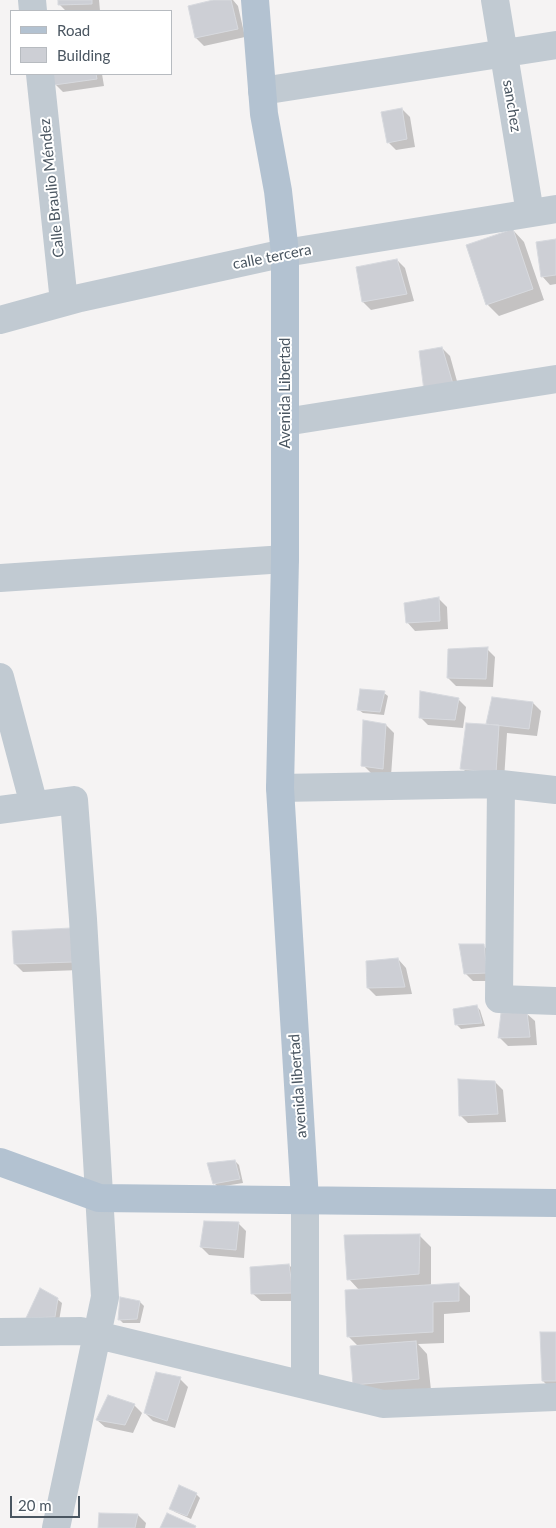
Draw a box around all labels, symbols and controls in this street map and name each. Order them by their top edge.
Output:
legend [10,10,172,75]
text: Road [57,21,90,39]
text: Building [57,46,110,64]
street label: sanchez [499,79,525,133]
street label: Calle Braulio Méndez [36,118,68,258]
street label: calle tercera [231,241,313,273]
street label: Avenida Libertad [276,338,294,448]
street label: avenida libertad [285,1033,311,1139]
scale bar [12,1486,82,1518]
text: 20 m [18,1496,52,1514]

